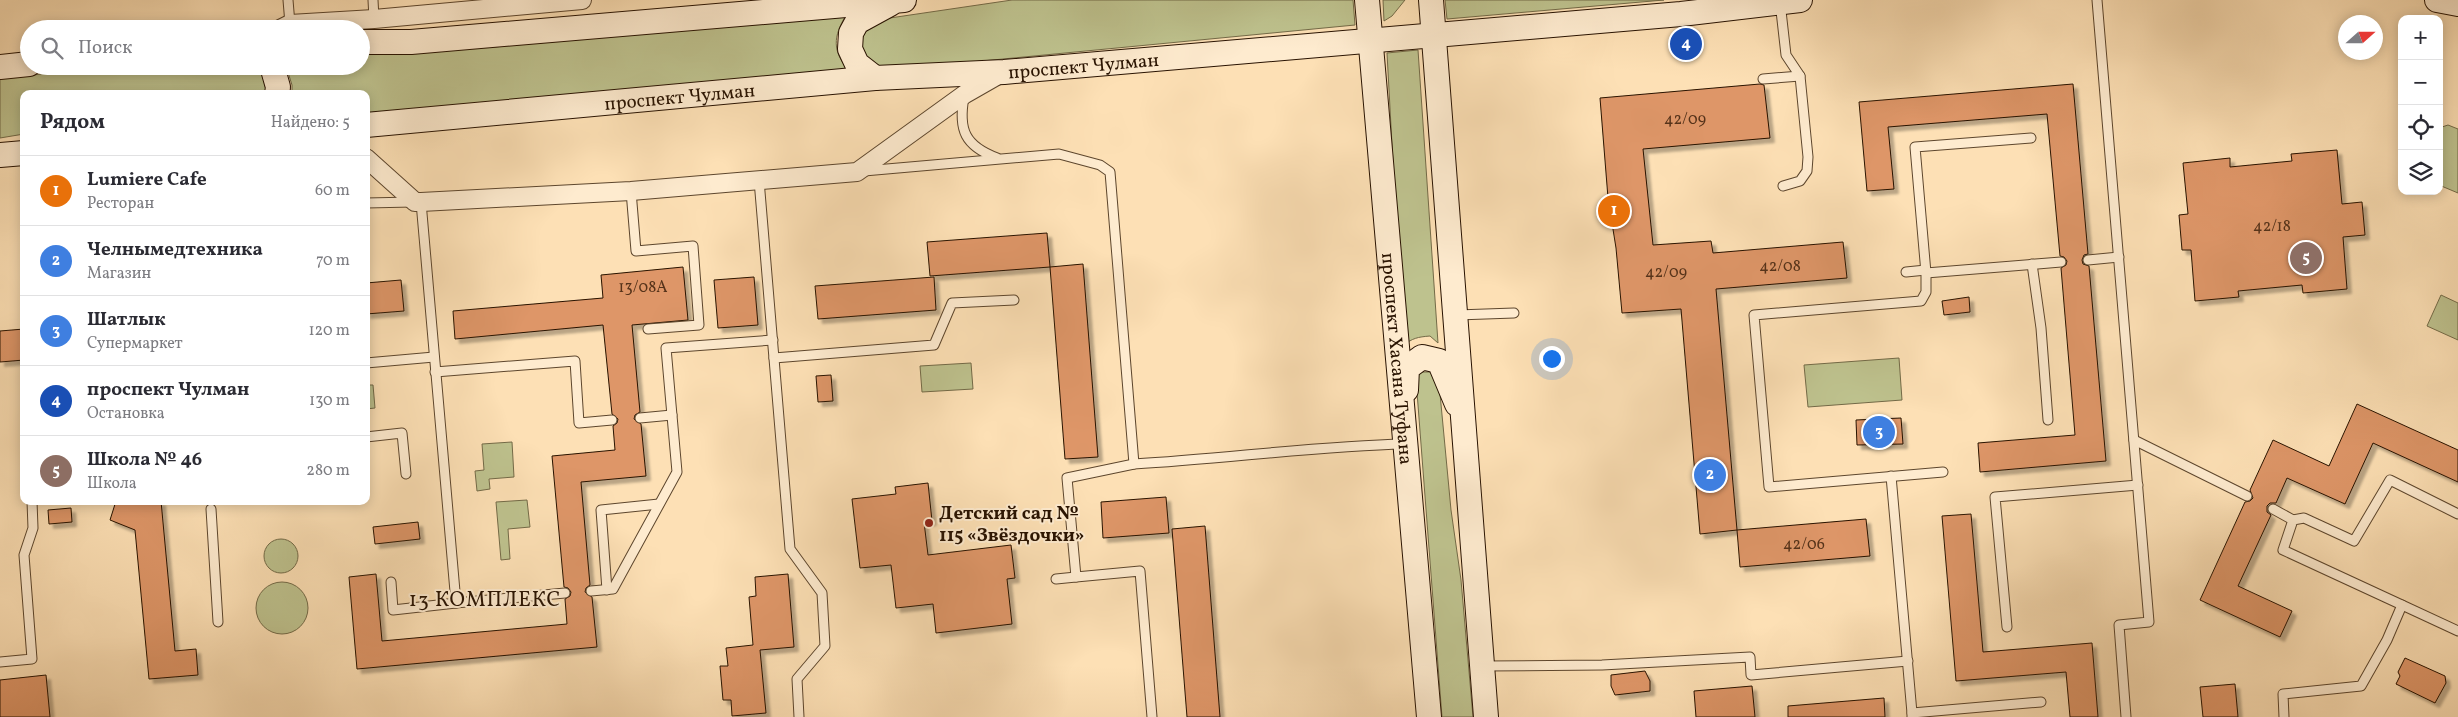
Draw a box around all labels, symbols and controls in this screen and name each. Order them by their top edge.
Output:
north arrow [2338,15,2383,60]
map controls [2398,15,2443,195]
button: + [2398,15,2443,60]
search box [20,20,370,75]
pin: 4 [1670,25,1702,63]
icon: search [38,34,66,62]
text: Поиск [78,35,132,61]
street label: проспект Чулман [1007,48,1160,87]
button: − [2398,60,2443,105]
street label: проспект Чулман [603,78,756,118]
button: locate [2398,105,2443,150]
text: Рядом [40,108,105,137]
house number: 42/09 [1664,109,1706,131]
text: Найдено: 5 [271,112,350,134]
button: layers [2398,150,2443,195]
text: Lumiere Cafe [87,167,207,193]
text: 1 [53,180,59,202]
text: 60 m [315,180,350,202]
pin: 1 [1598,192,1630,230]
text: Ресторан [87,193,154,215]
house number: 42/18 [2253,216,2291,238]
text: Челнымедтехника [87,237,263,263]
pin: 5 [2290,239,2322,277]
text: 2 [52,250,60,272]
text: 70 m [316,250,350,272]
street label: проспект Хасана Туфана [1374,252,1418,466]
house number: 42/08 [1759,256,1801,278]
house number: 42/09 [1645,262,1687,284]
text: Магазин [87,263,151,285]
house number: 13/08А [618,277,668,299]
text: Шатлык [87,307,166,333]
text: 3 [52,320,60,342]
text: 120 m [308,320,350,342]
text: Супермаркет [87,333,183,355]
your location [1539,346,1565,372]
text: проспект Чулман [87,377,249,403]
text: 4 [51,390,61,412]
text: 130 m [309,390,350,412]
text: Остановка [87,403,165,425]
pin: 3 [1863,413,1895,451]
text: Школа № 46 [87,447,202,473]
pin: 2 [1694,456,1726,494]
text: 5 [52,460,60,482]
text: 280 m [306,460,350,482]
text: Школа [87,473,137,495]
place label: Детский сад № 115 «Звёздочки» [939,501,1085,549]
marker: Детский сад № 115 «Звёздочки» [923,517,935,529]
house number: 42/06 [1783,534,1825,556]
district label: 13 КОМПЛЕКС [409,586,561,615]

